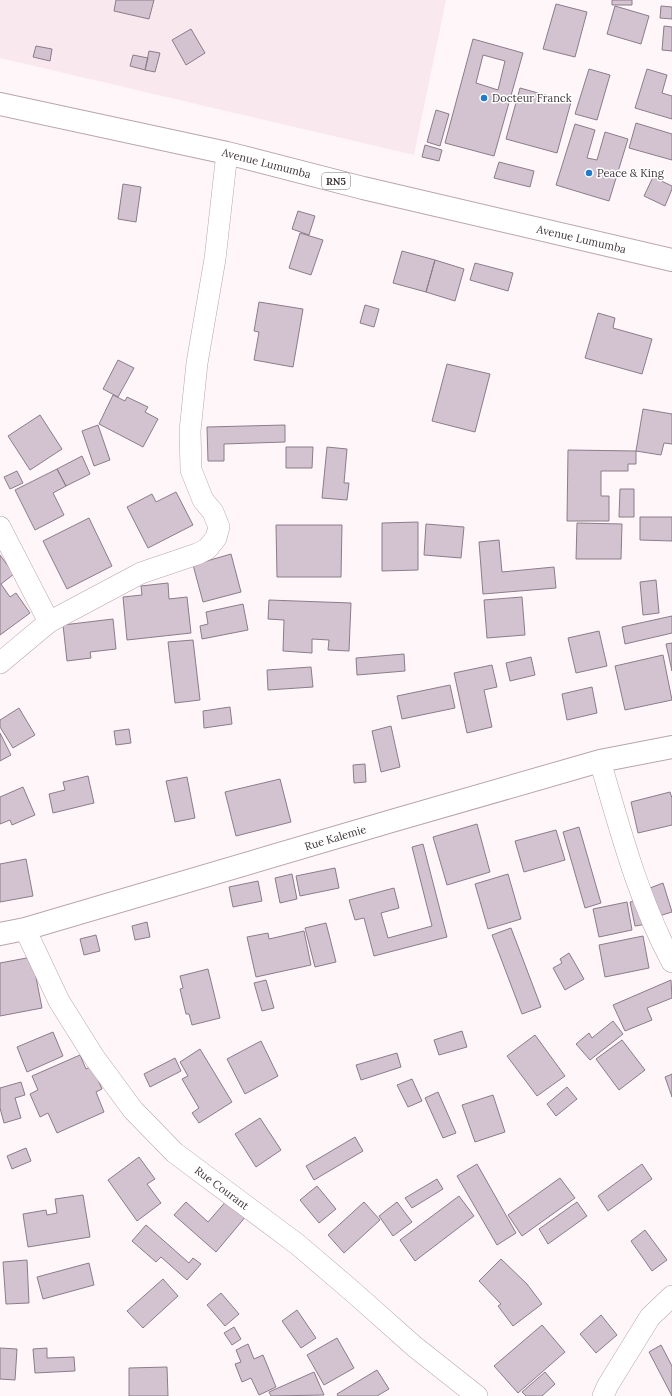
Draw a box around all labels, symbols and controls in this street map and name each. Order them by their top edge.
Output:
place label: Docteur Franck [492,91,572,105]
marker: Docteur Franck [479,93,489,103]
street label: Avenue Lumumba [220,145,313,181]
place label: Peace & King [597,166,665,180]
marker: Peace & King [584,168,594,178]
road number: RN5 [322,173,350,189]
street label: Avenue Lumumba [534,221,628,256]
street label: Rue Kalemie [303,822,368,853]
street label: Rue Courant [192,1163,252,1213]

